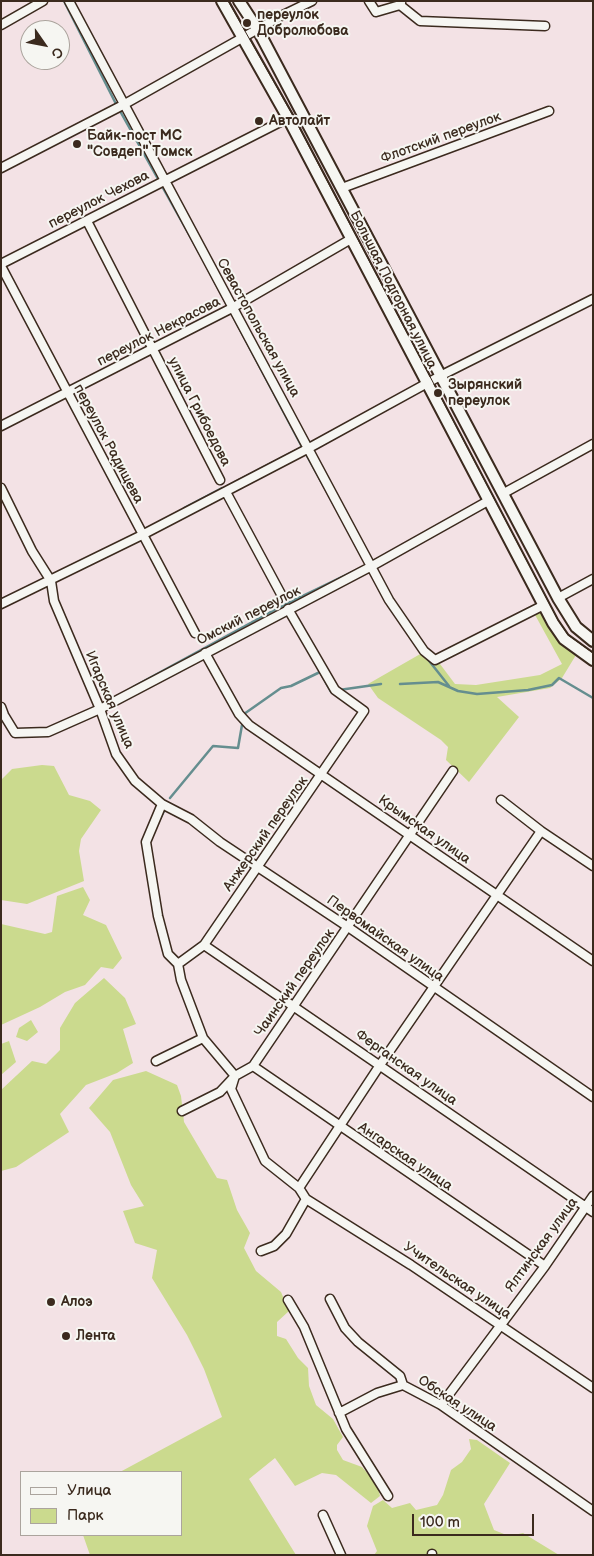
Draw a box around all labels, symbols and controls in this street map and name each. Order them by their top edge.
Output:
place label: переулок Добролюбова [257,7,348,40]
marker: переулок Добролюбова [241,17,253,29]
north arrow [20,20,70,70]
text: С [47,44,67,62]
street label: Флотский переулок [379,108,503,168]
place label: Автолайт [269,113,330,129]
marker: Автолайт [253,115,265,127]
place label: Байк-пост MC "Совдеп" Томск [87,128,192,160]
marker: Байк-пост MC "Совдеп" Томск [71,138,83,150]
street label: переулок Чехова [46,167,152,233]
street label: Большая Подгорная улица [346,208,440,372]
street label: Севастопольская улица [213,256,303,400]
street label: переулок Некрасова [95,294,223,370]
street label: улица Грибоедова [164,355,234,469]
place label: Зырянский переулок [448,377,522,410]
street label: переулок Радищева [69,381,147,507]
marker: Зырянский переулок [432,387,444,399]
street label: Омский переулок [194,583,304,649]
street label: Игарская улица [81,649,137,751]
street label: Анжерский переулок [220,773,312,895]
street label: Крымская улица [375,792,473,868]
street label: Первомайская улица [323,892,447,986]
street label: Чаинский переулок [251,926,339,1040]
street label: Ферганская улица [352,1027,460,1109]
street label: Ангарская улица [355,1119,455,1195]
street label: Ялтинская улица [502,1194,582,1296]
street label: Учительская улица [400,1239,514,1323]
place label: Алоэ [61,1294,92,1310]
marker: Алоэ [45,1296,57,1308]
place label: Лента [76,1328,115,1344]
marker: Лента [60,1330,72,1342]
street label: Обская улица [415,1372,499,1436]
legend [20,1471,182,1536]
text: Улица [67,1481,111,1500]
scale bar [414,1504,536,1536]
text: Парк [67,1506,104,1525]
text: 100 m [420,1513,460,1532]

